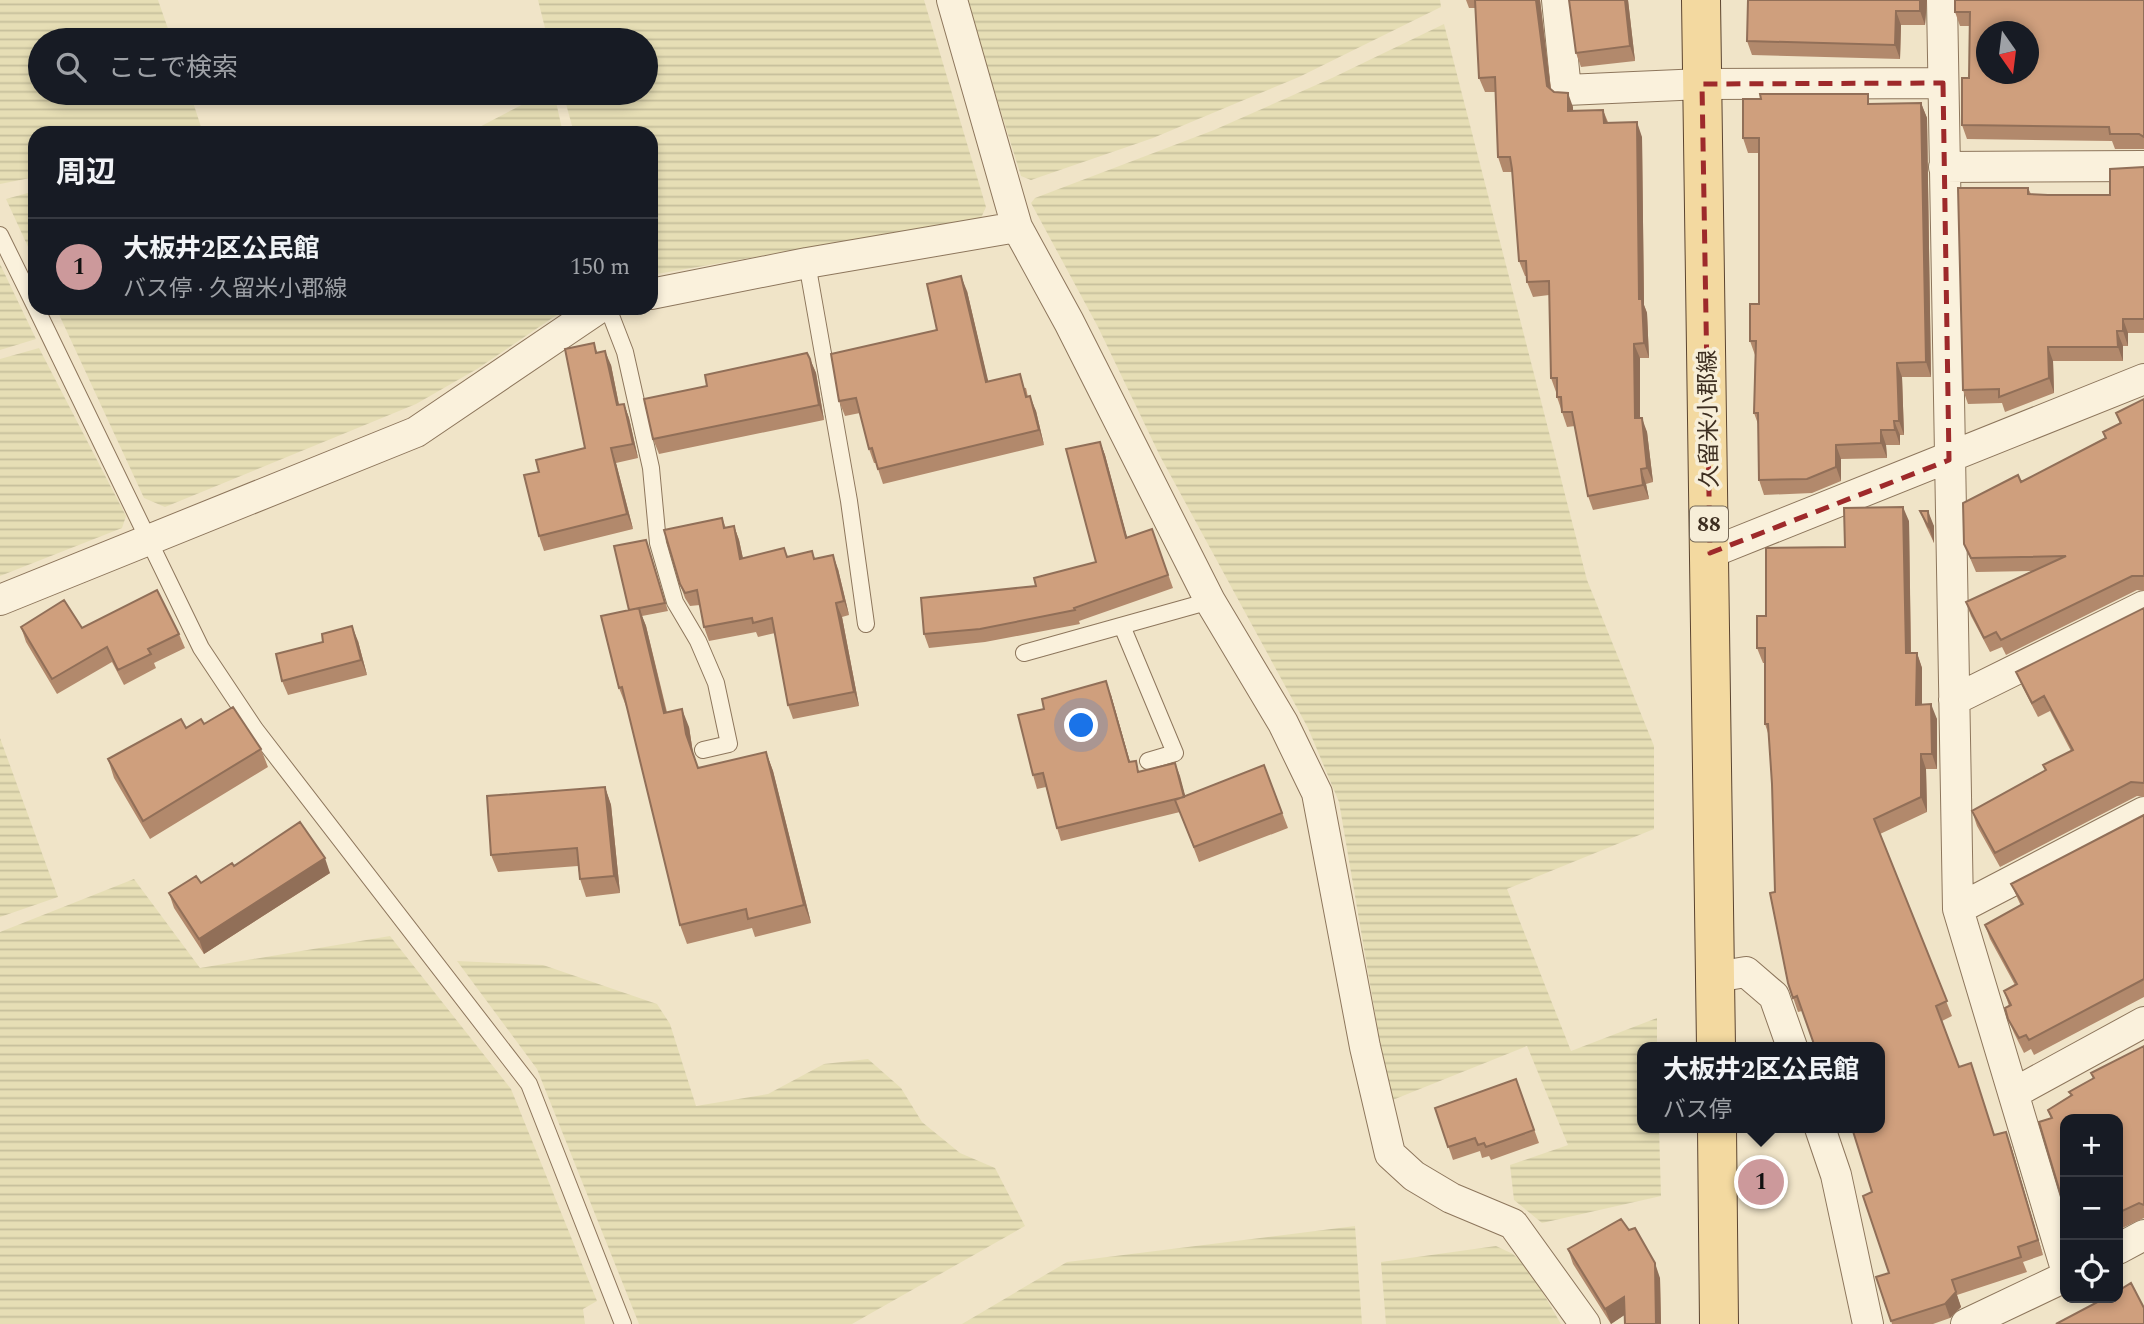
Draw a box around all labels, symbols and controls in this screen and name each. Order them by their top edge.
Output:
north arrow [1976,21,2039,84]
search box [28,28,658,105]
icon: search [52,48,90,86]
text: ここで検索 [108,48,238,88]
text: 周辺 [56,150,116,196]
text: 大板井2区公民館 [123,229,320,269]
text: 1 [73,250,85,285]
text: 150 m [570,250,630,285]
text: バス停 · 久留米小郡線 [123,272,347,307]
street label: 久留米小郡線 [1691,350,1728,488]
road number: 88 [1690,506,1728,542]
your location [1064,708,1098,742]
popup [1637,1042,1885,1133]
text: 大板井2区公民館 [1663,1050,1859,1090]
text: バス停 [1663,1093,1732,1128]
map controls [2060,1114,2123,1303]
button: + [2060,1114,2123,1177]
pin: 1 [1738,1156,1784,1208]
button: − [2060,1177,2123,1240]
button: locate [2060,1240,2123,1303]

